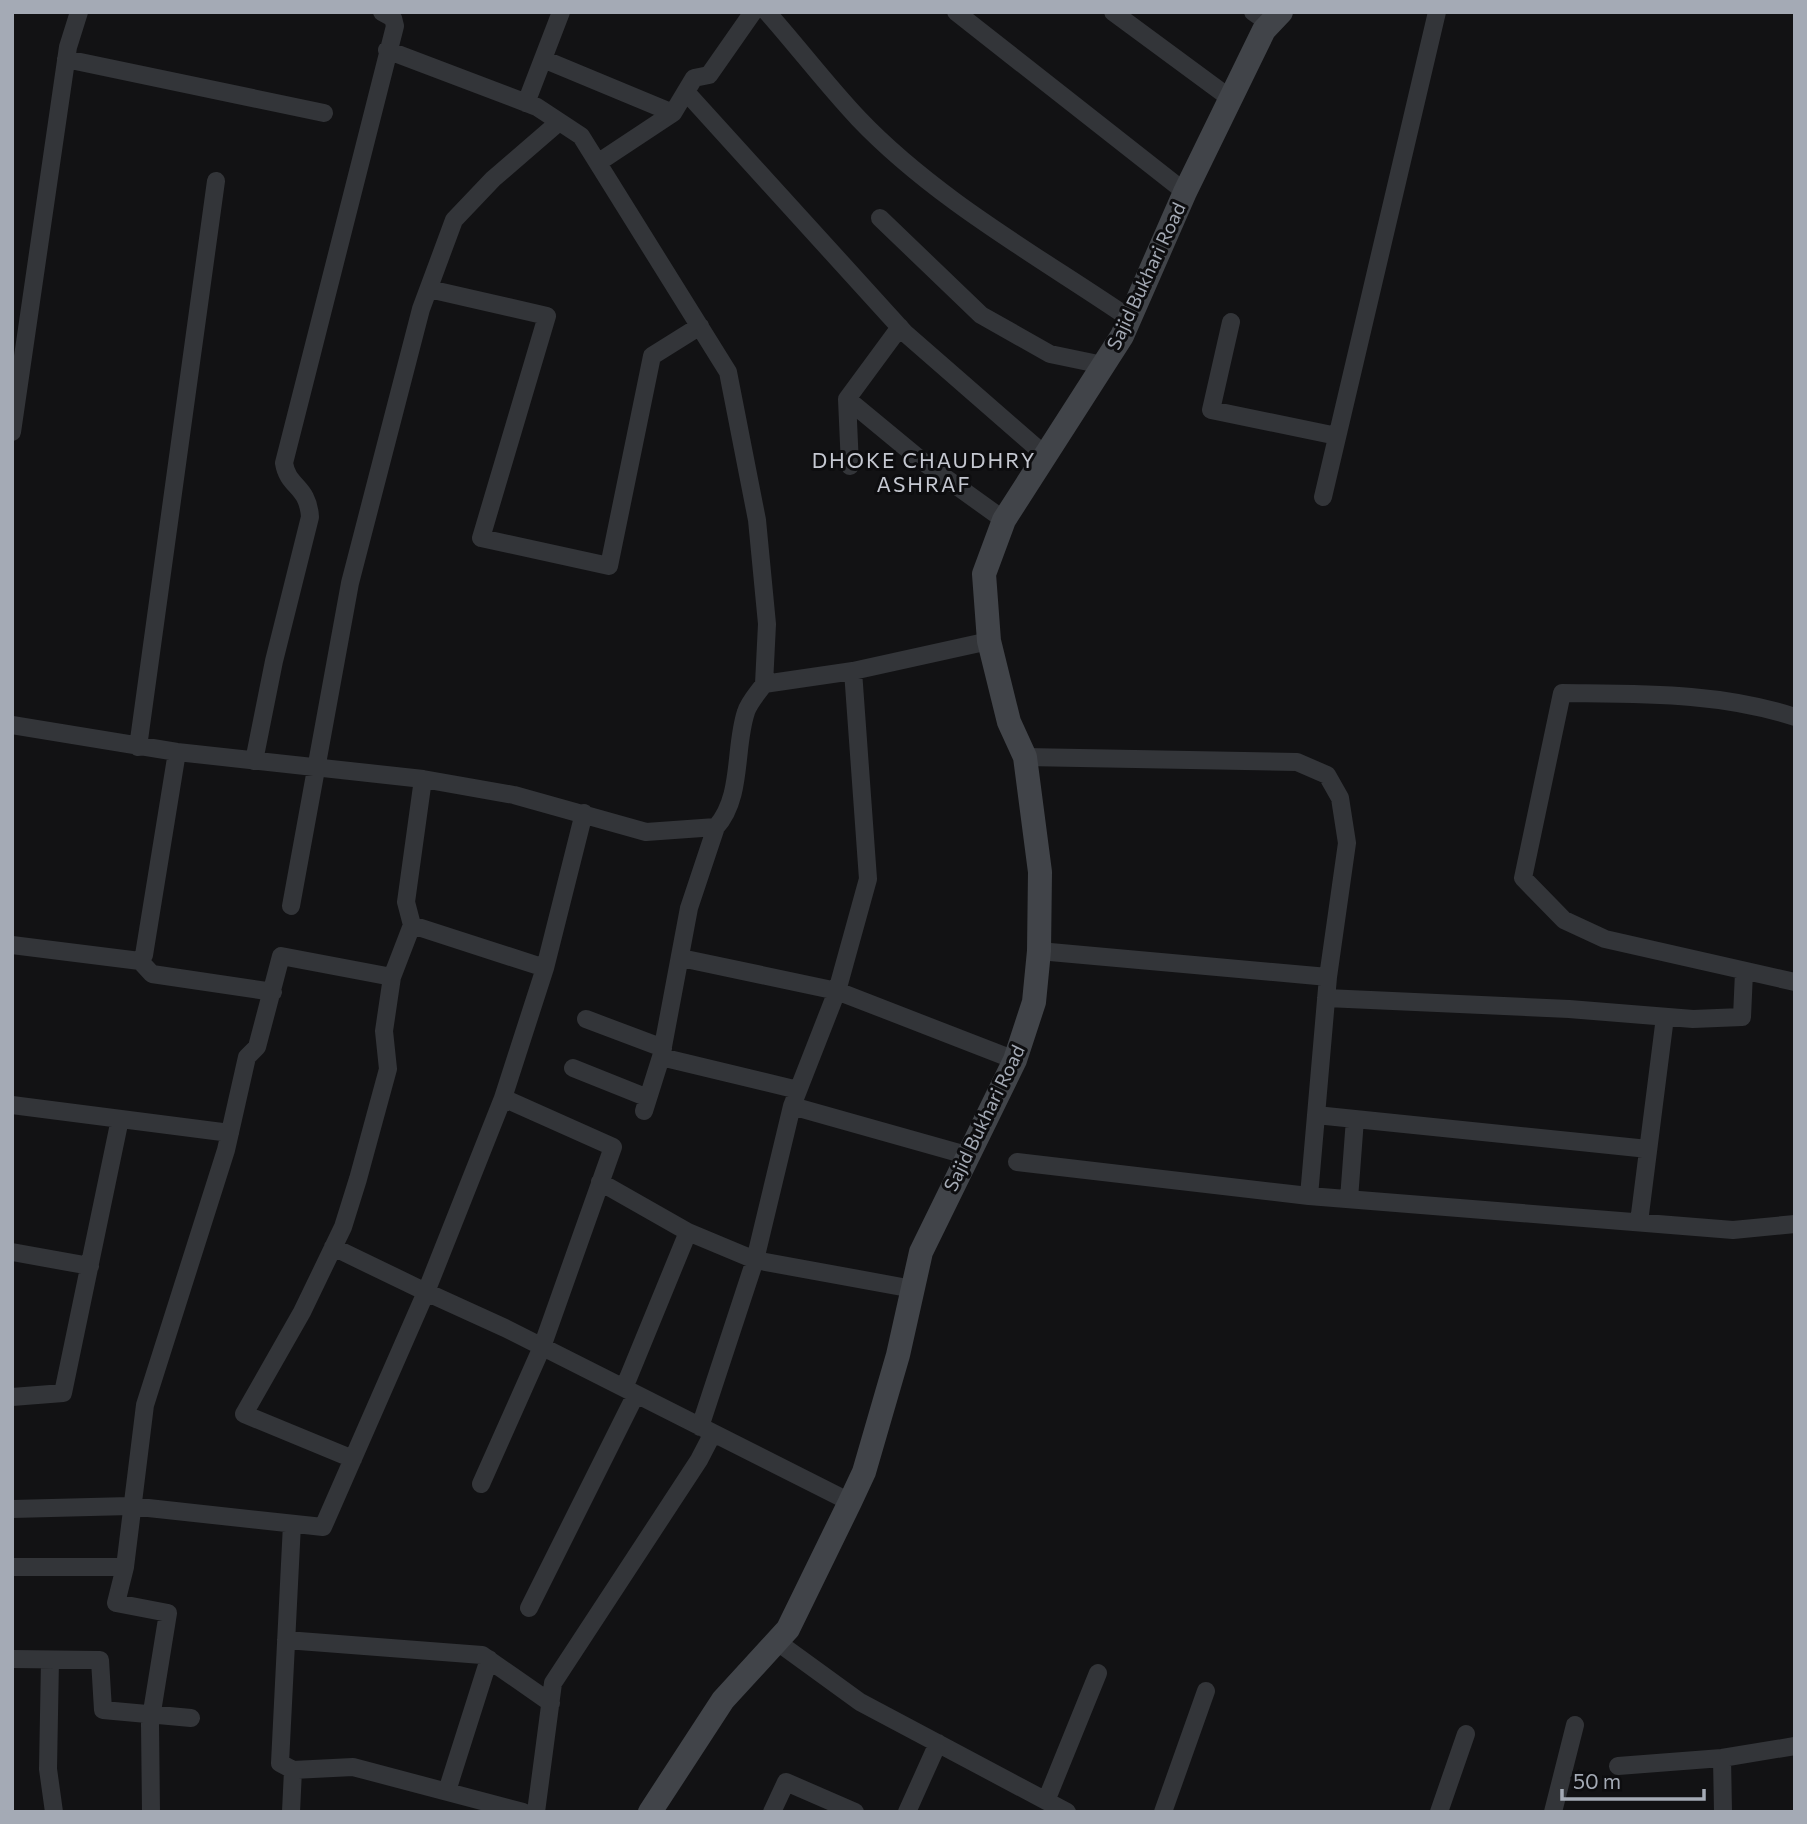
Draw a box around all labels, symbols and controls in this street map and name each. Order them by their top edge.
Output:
street label: Sajid Bukhari Road [1101,198,1190,353]
district label: DHOKE CHAUDHRY ASHRAF [812,447,1036,496]
street label: Sajid Bukhari Road [938,1041,1029,1195]
scale bar [1562,1758,1704,1802]
text: 50 m [1573,1768,1621,1793]

